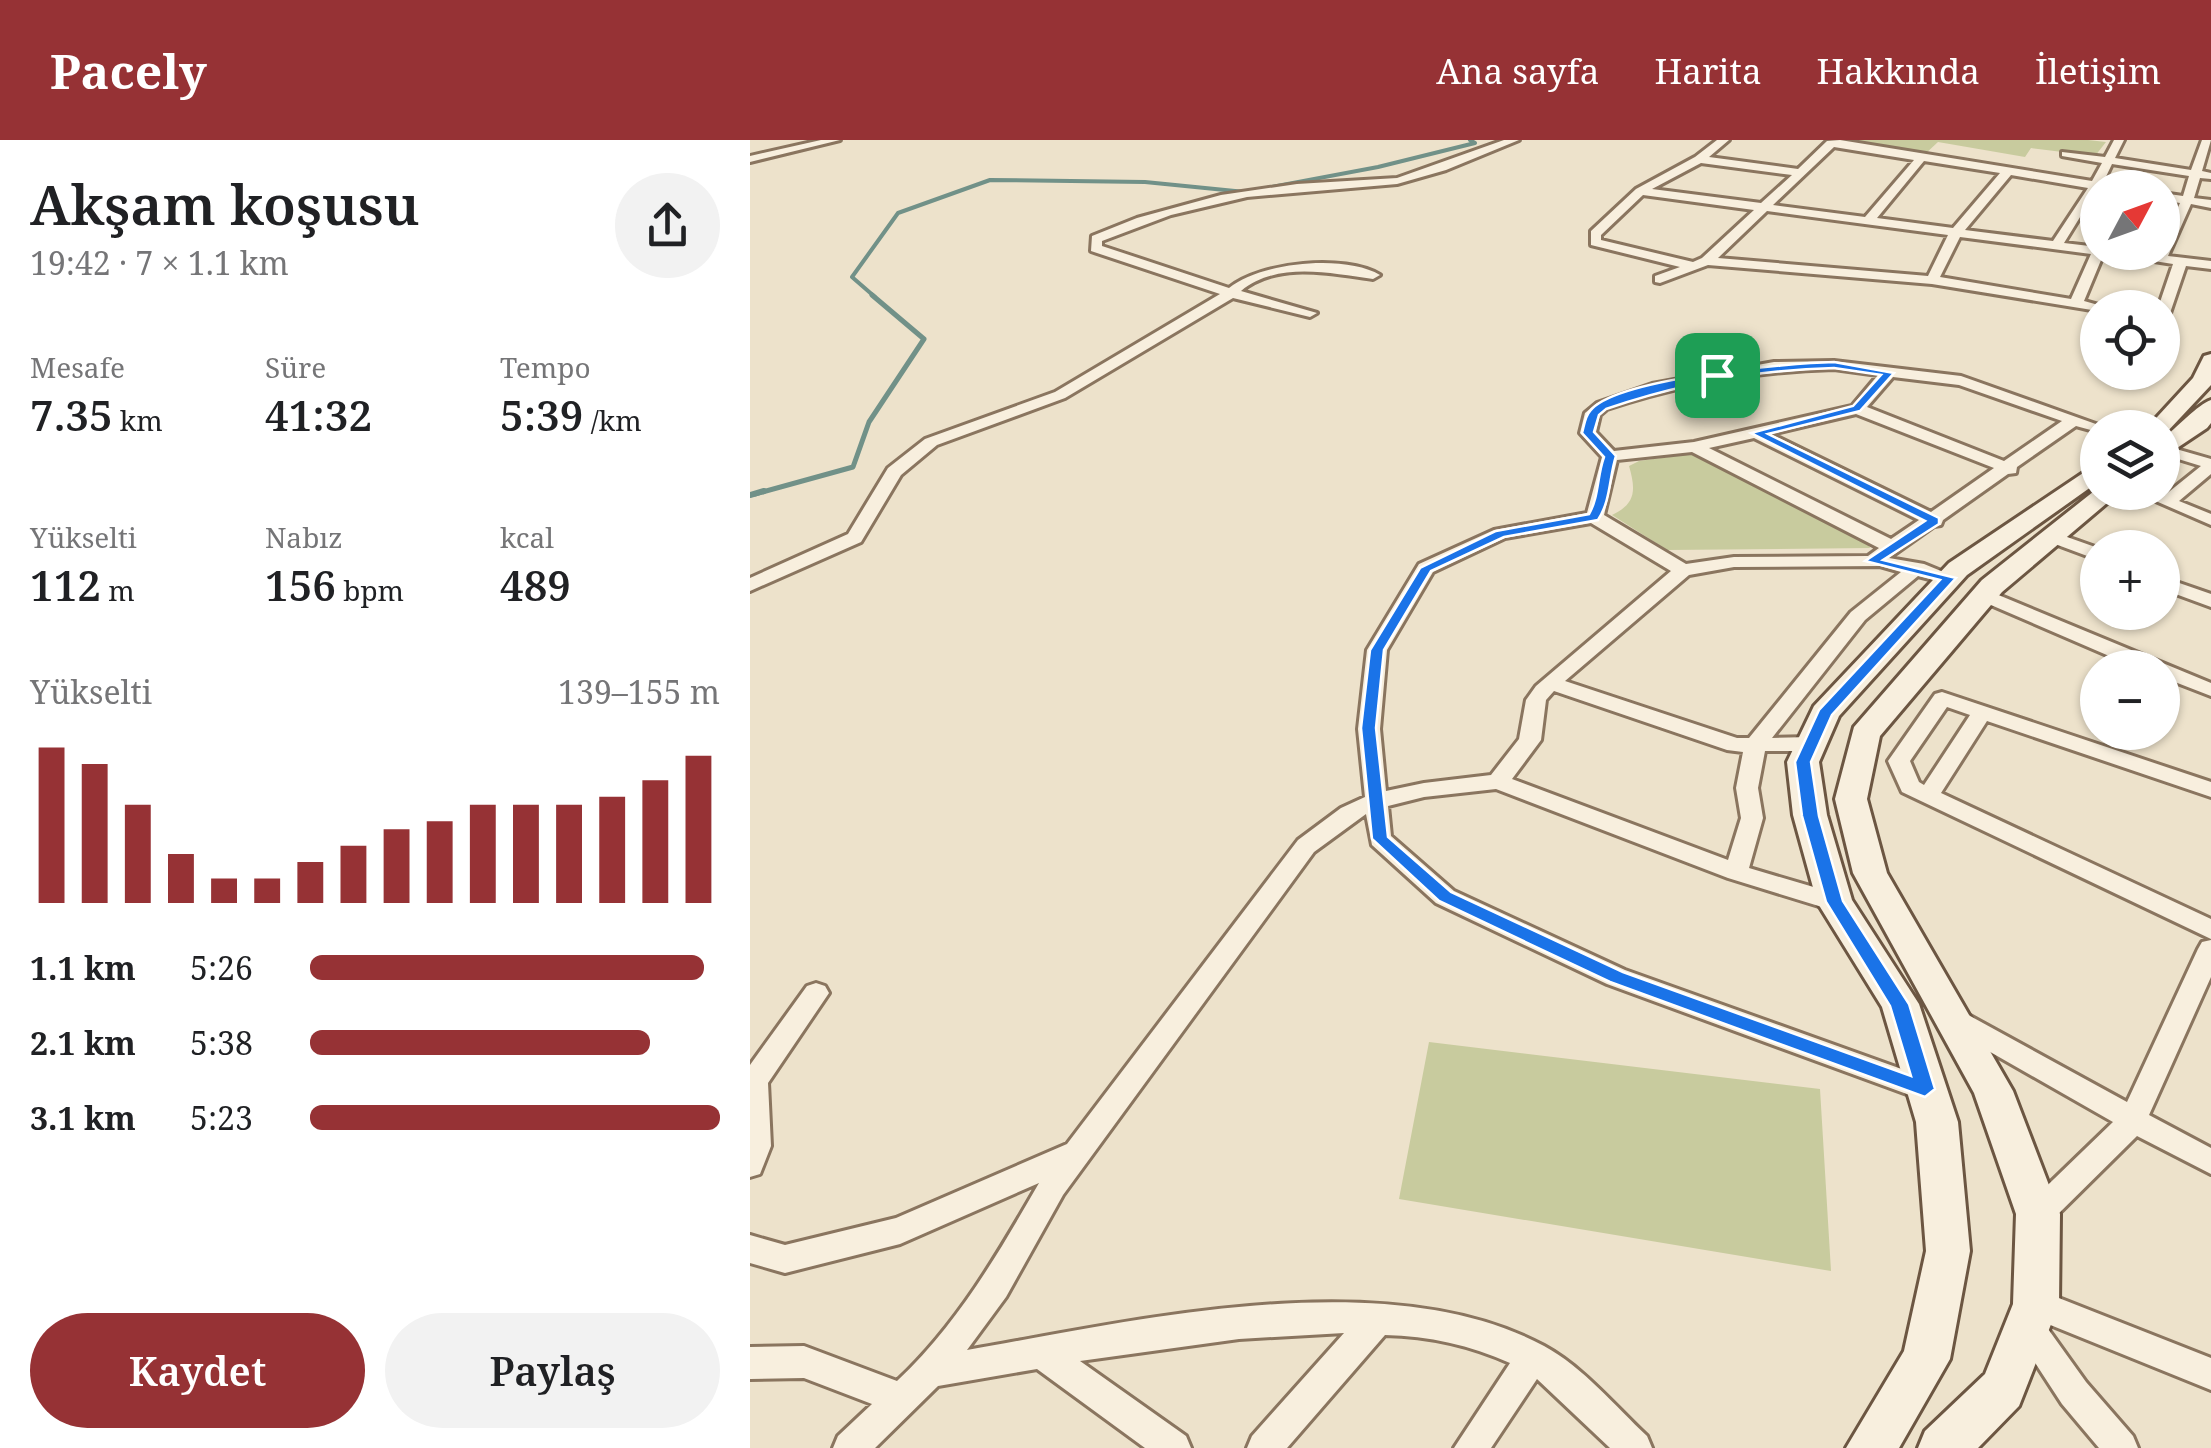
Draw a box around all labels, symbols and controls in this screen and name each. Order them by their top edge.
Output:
text: Pacely [50,38,207,103]
text: Ana sayfa [1436,47,1599,94]
text: Harita [1654,47,1762,94]
text: Hakkında [1817,47,1980,94]
text: İletişim [2035,47,2161,94]
text: Akşam koşusu [30,166,420,241]
north arrow [2080,170,2180,270]
map controls [2080,170,2180,750]
button: share [615,173,720,278]
text: 19:42 · 7 × 1.1 km [30,241,289,284]
button: locate [2080,290,2180,390]
pin [1675,333,1760,418]
text: Mesafe [30,348,125,386]
text: Süre [265,348,326,386]
text: Tempo [500,348,591,386]
icon: arrive [1690,348,1745,403]
text: 7.35 [30,386,113,443]
text: 41:32 [265,386,372,443]
text: 5:39 [500,386,583,443]
text: km [113,401,163,439]
text: /km [583,401,642,439]
button: layers [2080,410,2180,510]
text: Yükselti [30,518,137,556]
text: Nabız [265,518,343,556]
text: kcal [500,518,554,556]
button: + [2080,530,2180,630]
text: 112 [30,556,101,613]
text: 156 [265,556,336,613]
text: 489 [500,556,571,613]
text: m [101,571,135,609]
text: bpm [336,571,404,609]
button: − [2080,650,2180,750]
text: Yükselti [30,670,152,713]
text: 139–155 m [558,670,720,713]
text: 1.1 km [30,946,136,989]
text: 5:26 [190,946,253,989]
text: 2.1 km [30,1021,136,1064]
text: 5:38 [190,1021,253,1064]
text: 3.1 km [30,1096,136,1139]
text: 5:23 [190,1096,253,1139]
button: Kaydet [30,1313,365,1428]
button: Paylaş [385,1313,720,1428]

